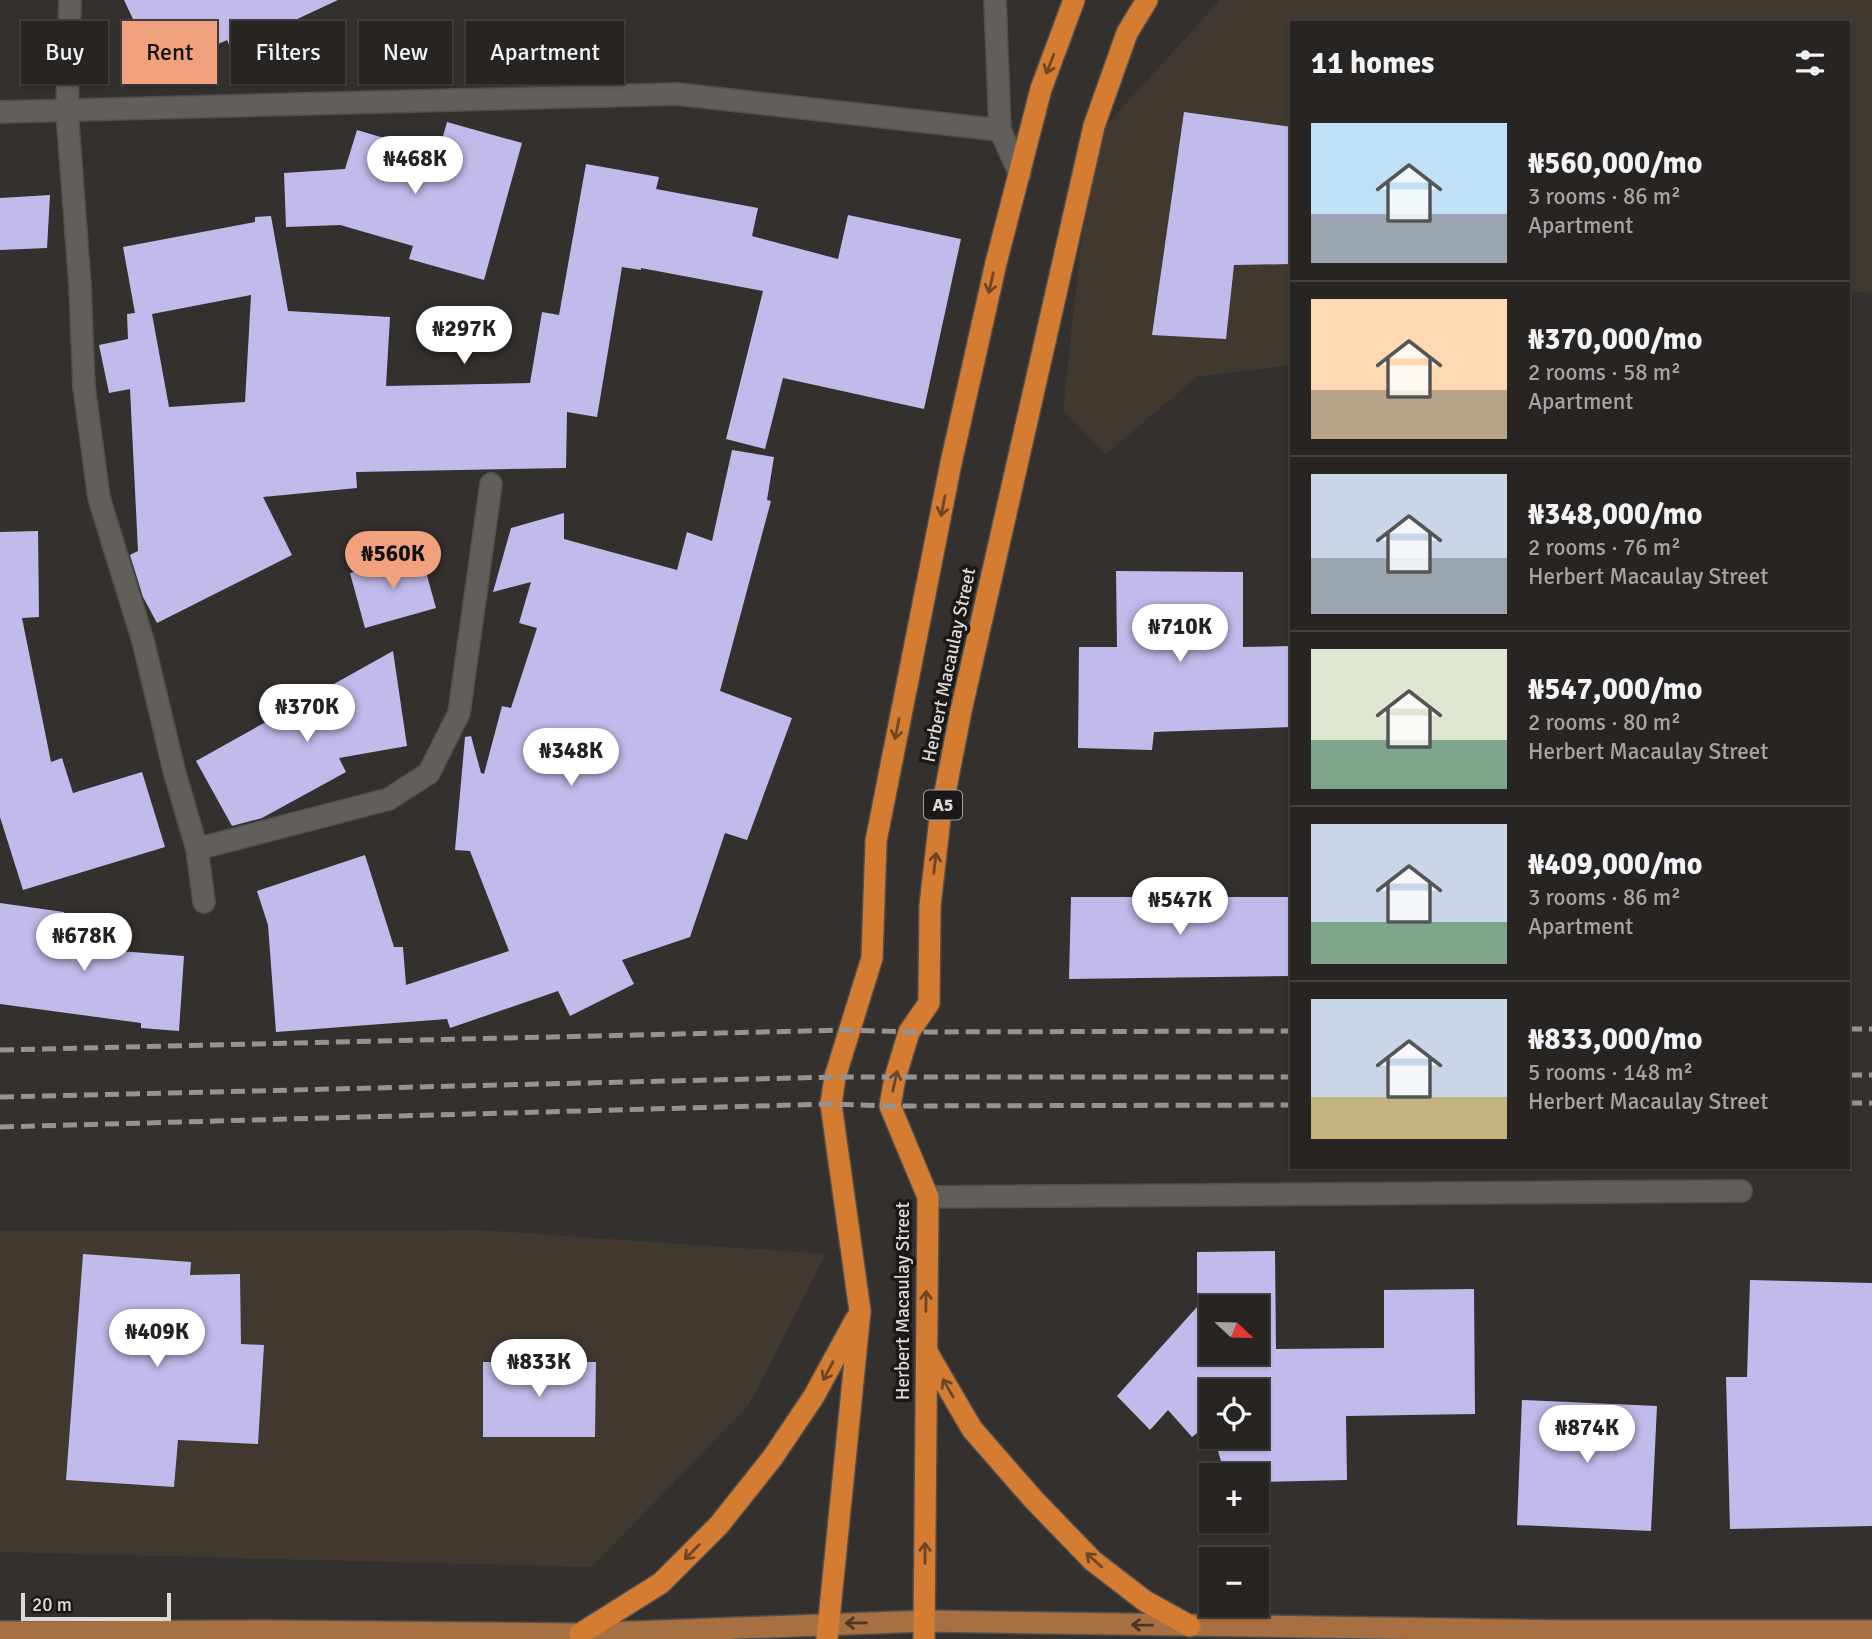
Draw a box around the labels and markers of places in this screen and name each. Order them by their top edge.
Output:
pin: ₦468K [366,136,464,196]
pin: ₦297K [415,306,513,366]
pin: ₦560K [344,532,442,591]
pin: ₦710K [1131,604,1229,664]
pin: ₦370K [258,684,356,744]
pin: ₦348K [522,728,620,788]
pin: ₦547K [1131,878,1229,937]
pin: ₦678K [35,914,133,973]
pin: ₦409K [108,1310,206,1369]
pin: ₦833K [490,1340,588,1399]
pin: ₦874K [1538,1406,1636,1465]

